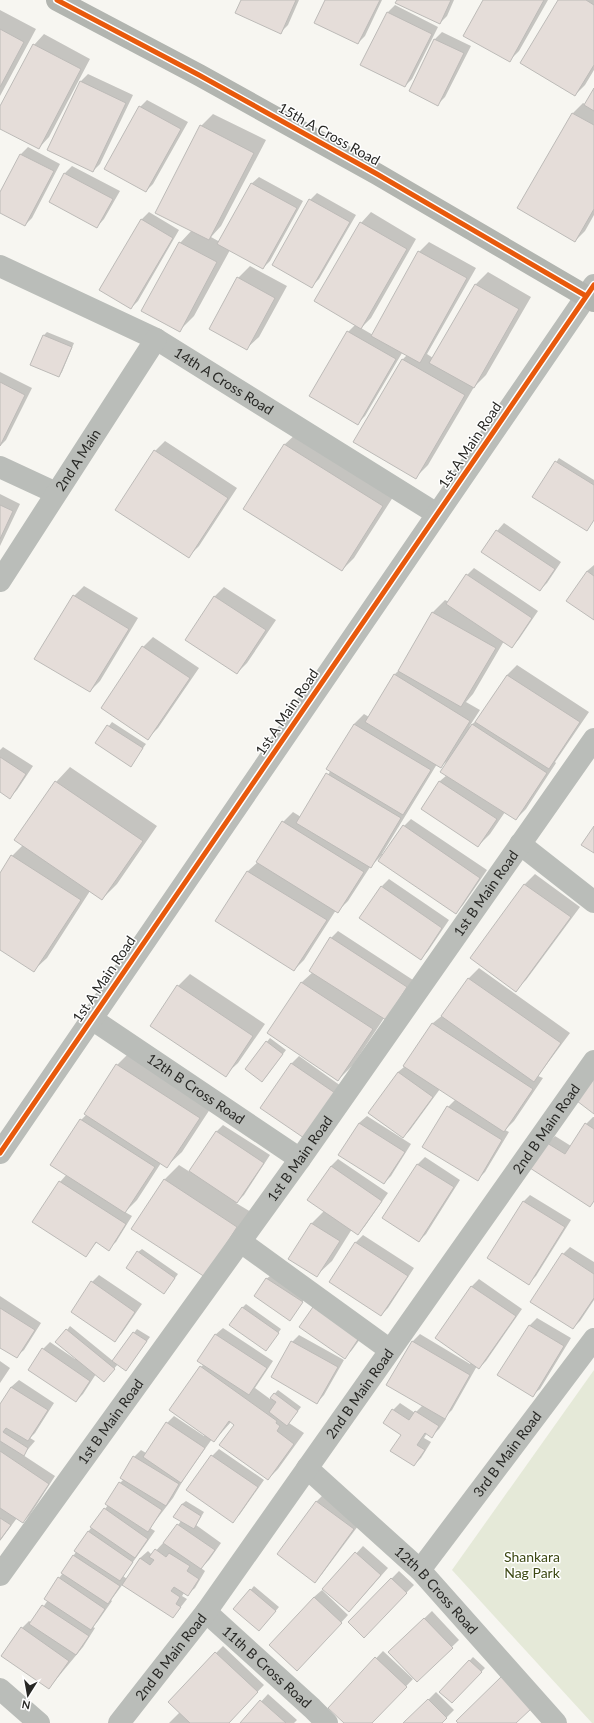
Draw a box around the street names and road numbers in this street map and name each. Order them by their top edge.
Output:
street label: 15th A Cross Road [275,99,383,169]
street label: 14th A Cross Road [171,343,277,418]
street label: 1st A Main Road [434,398,505,491]
street label: 2nd A Main [51,425,104,494]
street label: 1st A Main Road [251,665,322,758]
street label: 1st B Main Road [450,847,521,939]
street label: 1st A Main Road [68,932,139,1025]
street label: 12th B Cross Road [144,1049,248,1127]
street label: 2nd B Main Road [508,1080,583,1177]
street label: 1st B Main Road [263,1112,336,1205]
street label: 2nd B Main Road [322,1345,397,1442]
street label: 1st B Main Road [74,1375,147,1467]
street label: 3rd B Main Road [469,1408,545,1500]
street label: 12th B Cross Road [391,1542,482,1637]
street label: 2nd B Main Road [131,1610,210,1703]
street label: 11th B Cross Road [219,1622,315,1711]

